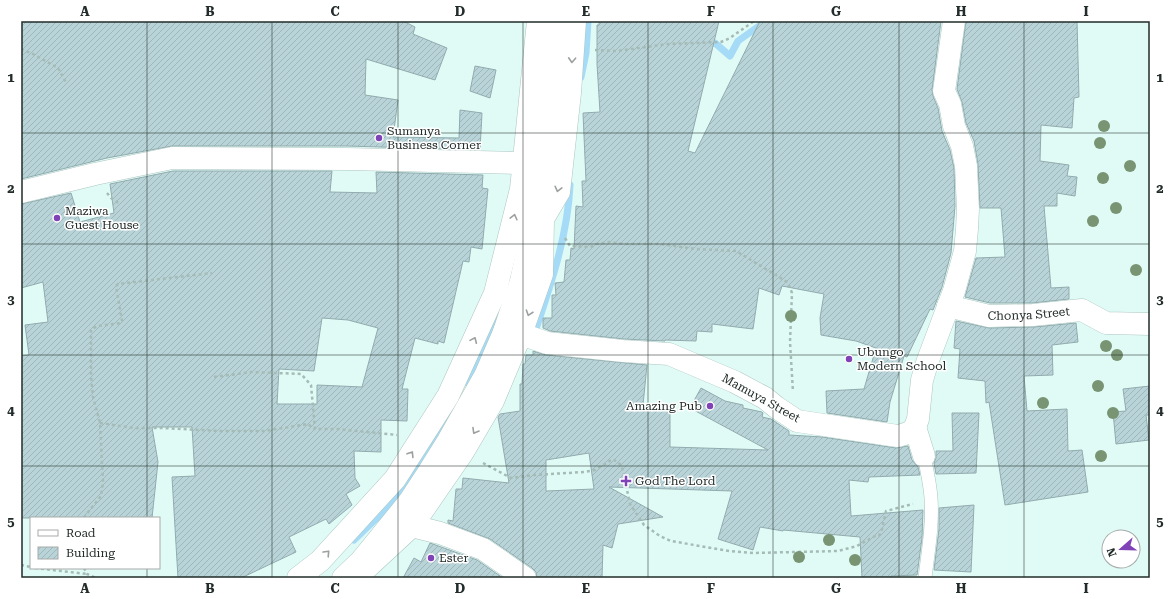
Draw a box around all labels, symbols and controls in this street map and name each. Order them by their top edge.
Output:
text: A [80,4,90,19]
text: B [205,4,215,19]
text: C [330,4,340,19]
text: D [455,4,465,19]
text: E [582,4,590,19]
text: F [707,4,715,19]
text: G [831,4,841,19]
text: H [956,4,967,19]
text: I [1083,4,1089,19]
one-way arrow [567,57,576,63]
text: 1 [7,70,15,85]
text: 1 [1156,70,1164,85]
place label: Sumanya Business Corner [387,124,481,152]
marker: Sumanya Business Corner [374,133,384,143]
text: 2 [7,181,15,196]
text: 2 [1156,181,1164,196]
one-way arrow [554,185,563,192]
place label: Maziwa Guest House [65,204,139,232]
marker: Maziwa Guest House [52,213,62,223]
one-way arrow [509,214,518,221]
text: 3 [7,292,15,307]
text: 3 [1156,292,1164,307]
street label: Chonya Street [988,304,1071,323]
one-way arrow [525,309,533,316]
one-way arrow [469,337,477,344]
place label: Ubungo Modern School [857,345,947,373]
marker: Ubungo Modern School [844,354,854,364]
street label: Mamuya Street [720,371,803,425]
place label: Amazing Pub [626,399,702,413]
marker: Amazing Pub [705,401,715,411]
text: 4 [7,403,15,418]
text: 4 [1156,403,1164,418]
one-way arrow [473,427,480,434]
one-way arrow [406,451,414,458]
place label: God The Lord [635,474,716,488]
marker: God The Lord [620,475,632,487]
text: 5 [7,514,15,529]
text: 5 [1156,514,1164,529]
legend [30,517,160,569]
text: Road [66,526,96,540]
north arrow [1101,529,1141,569]
text: Building [66,546,115,560]
text: N [1104,546,1120,558]
one-way arrow [323,550,330,557]
place label: Ester [439,551,468,565]
marker: Ester [426,553,436,563]
text: A [80,581,90,596]
text: B [205,581,215,596]
text: C [330,581,340,596]
text: D [455,581,465,596]
text: E [582,581,590,596]
text: F [707,581,715,596]
text: G [831,581,841,596]
text: H [956,581,967,596]
text: I [1083,581,1089,596]

